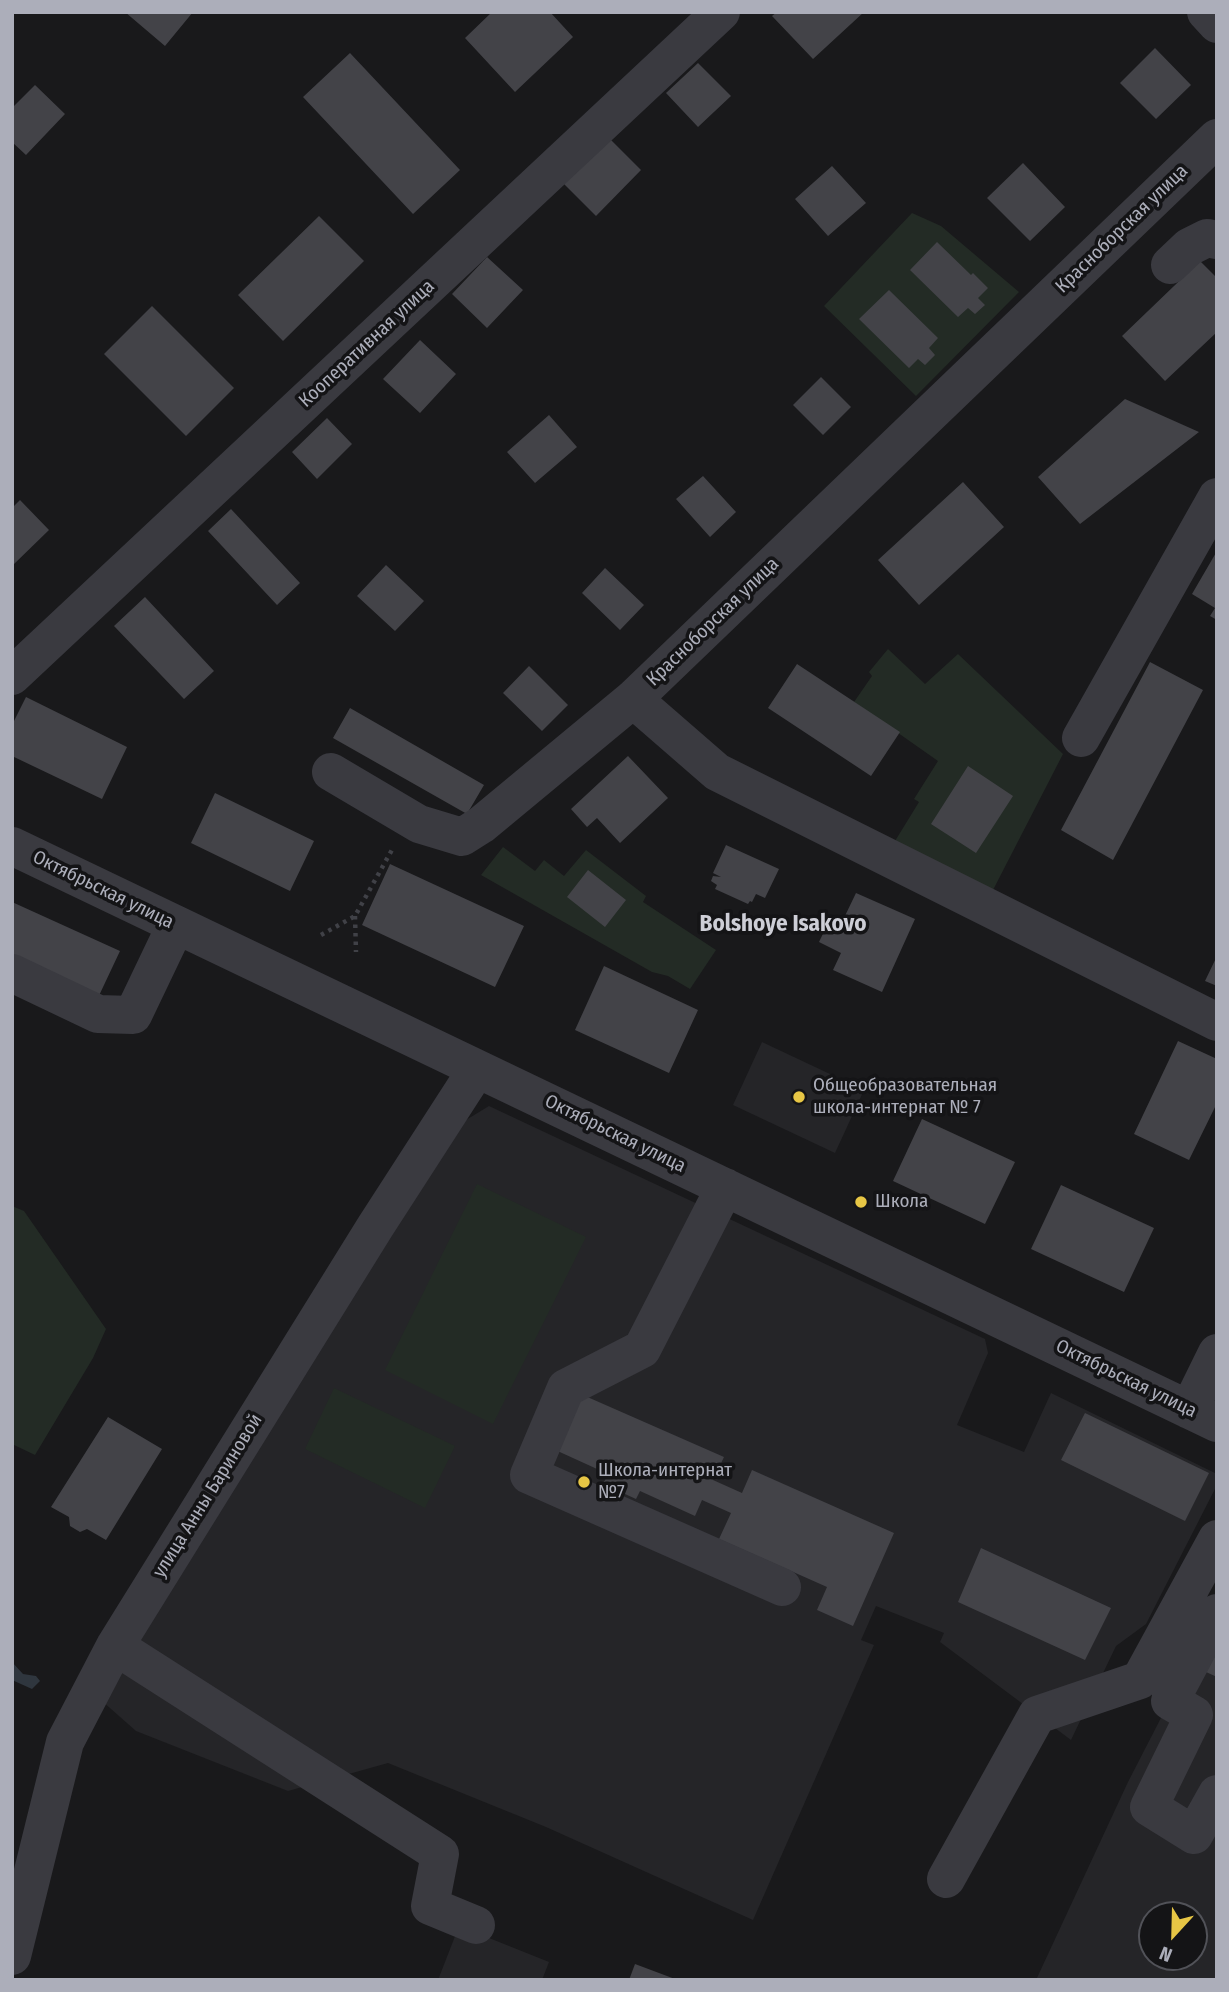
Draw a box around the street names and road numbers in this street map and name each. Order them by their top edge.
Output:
street label: Красноборская улица [1051,160,1193,298]
street label: Кооперативная улица [295,275,439,413]
street label: Красноборская улица [642,553,784,691]
street label: Октябрьская улица [29,846,177,934]
street label: Октябрьская улица [541,1090,689,1178]
street label: Октябрьская улица [1052,1335,1200,1423]
street label: улица Анны Бариновой [148,1410,268,1582]

